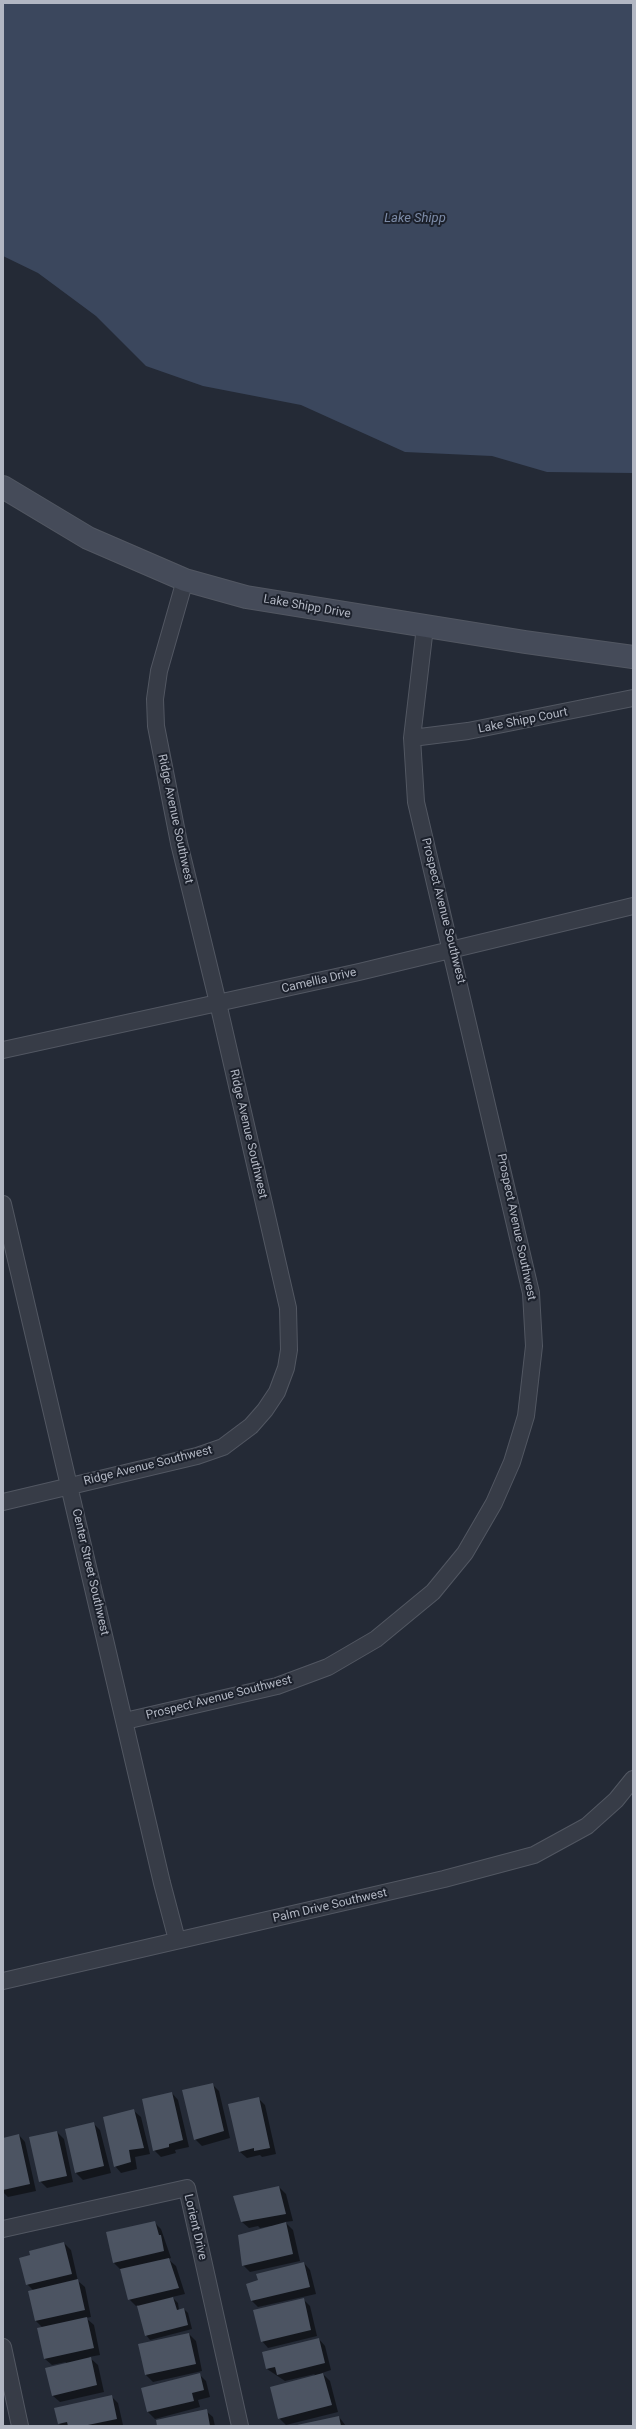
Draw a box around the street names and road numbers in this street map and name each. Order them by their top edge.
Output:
street label: Lake Shipp Drive [262,592,352,622]
street label: Lake Shipp Court [477,705,569,737]
street label: Ridge Avenue Southwest [154,753,196,885]
street label: Prospect Avenue Southwest [418,837,468,985]
street label: Camellia Drive [280,965,358,997]
street label: Ridge Avenue Southwest [226,1068,270,1200]
street label: Prospect Avenue Southwest [493,1152,539,1302]
street label: Ridge Avenue Southwest [82,1443,214,1489]
street label: Center Street Southwest [68,1507,112,1637]
street label: Prospect Avenue Southwest [145,1673,293,1723]
street label: Palm Drive Southwest [271,1886,389,1926]
street label: Lorient Drive [180,2193,210,2261]

